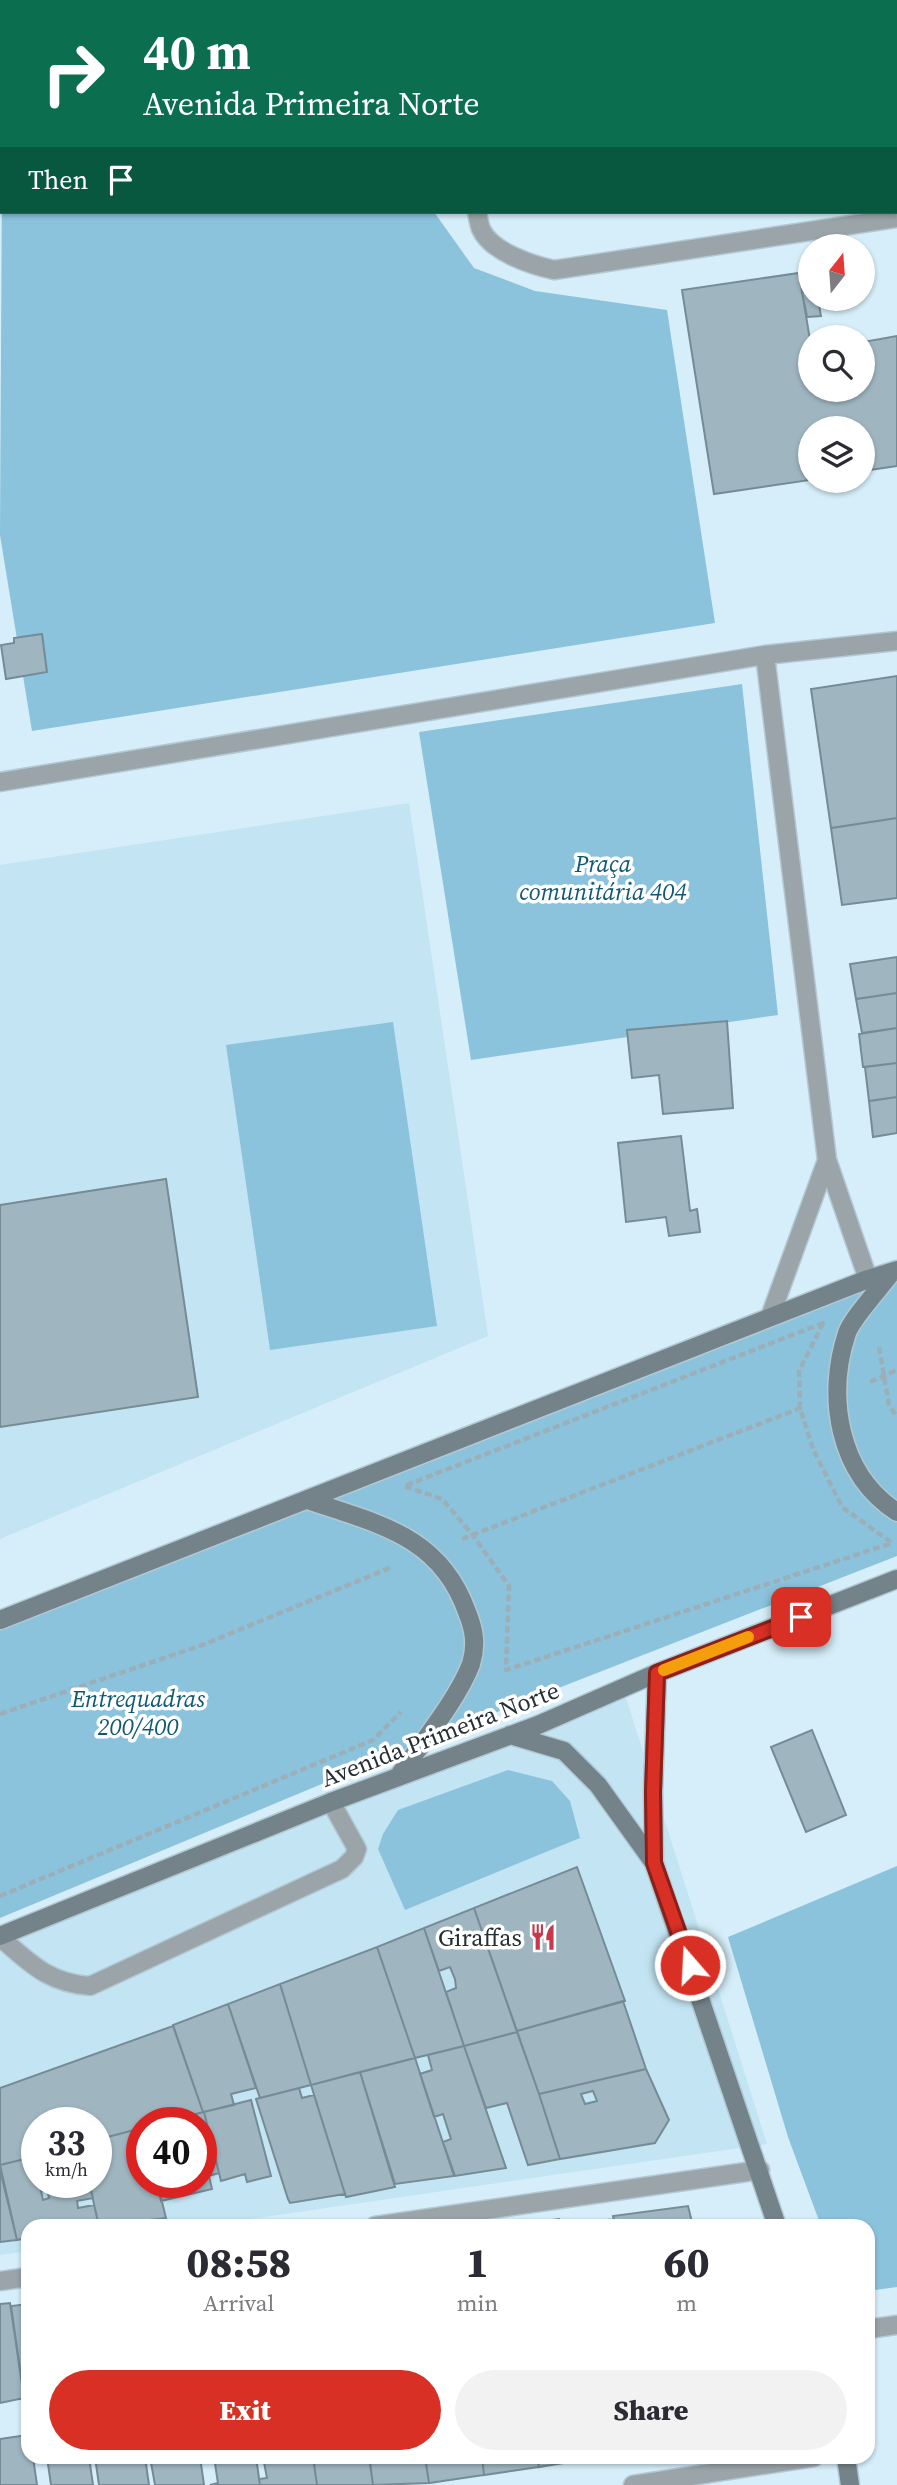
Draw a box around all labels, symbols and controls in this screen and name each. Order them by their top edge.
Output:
text: 40 m [143,18,251,85]
icon: right [28,28,119,119]
text: Avenida Primeira Norte [143,82,479,126]
icon: arrive [102,161,140,199]
text: Then [28,162,88,198]
north arrow [798,234,875,312]
map controls [798,234,875,493]
button: search [798,325,875,402]
button: layers [798,416,875,493]
park label: Praça comunitária 404 [519,847,687,908]
pin [771,1587,831,1647]
icon: arrive [782,1598,820,1636]
street label: Avenida Primeira Norte [316,1673,564,1795]
park label: Entrequadras 200/400 [70,1682,205,1743]
place label: Giraffas [438,1921,522,1954]
restaurant icon: Giraffas [528,1922,558,1952]
position arrow [653,1928,727,2002]
speed limit sign: 40 [126,2107,217,2198]
text: 33 [48,2119,85,2167]
text: km/h [45,2157,88,2182]
text: 08:58 [186,2233,291,2291]
text: 1 [466,2233,489,2291]
text: 60 [663,2233,710,2291]
text: Arrival [203,2287,274,2319]
text: min [457,2287,498,2319]
text: m [676,2287,697,2319]
button: Exit [49,2370,441,2450]
button: Share [455,2370,847,2450]

